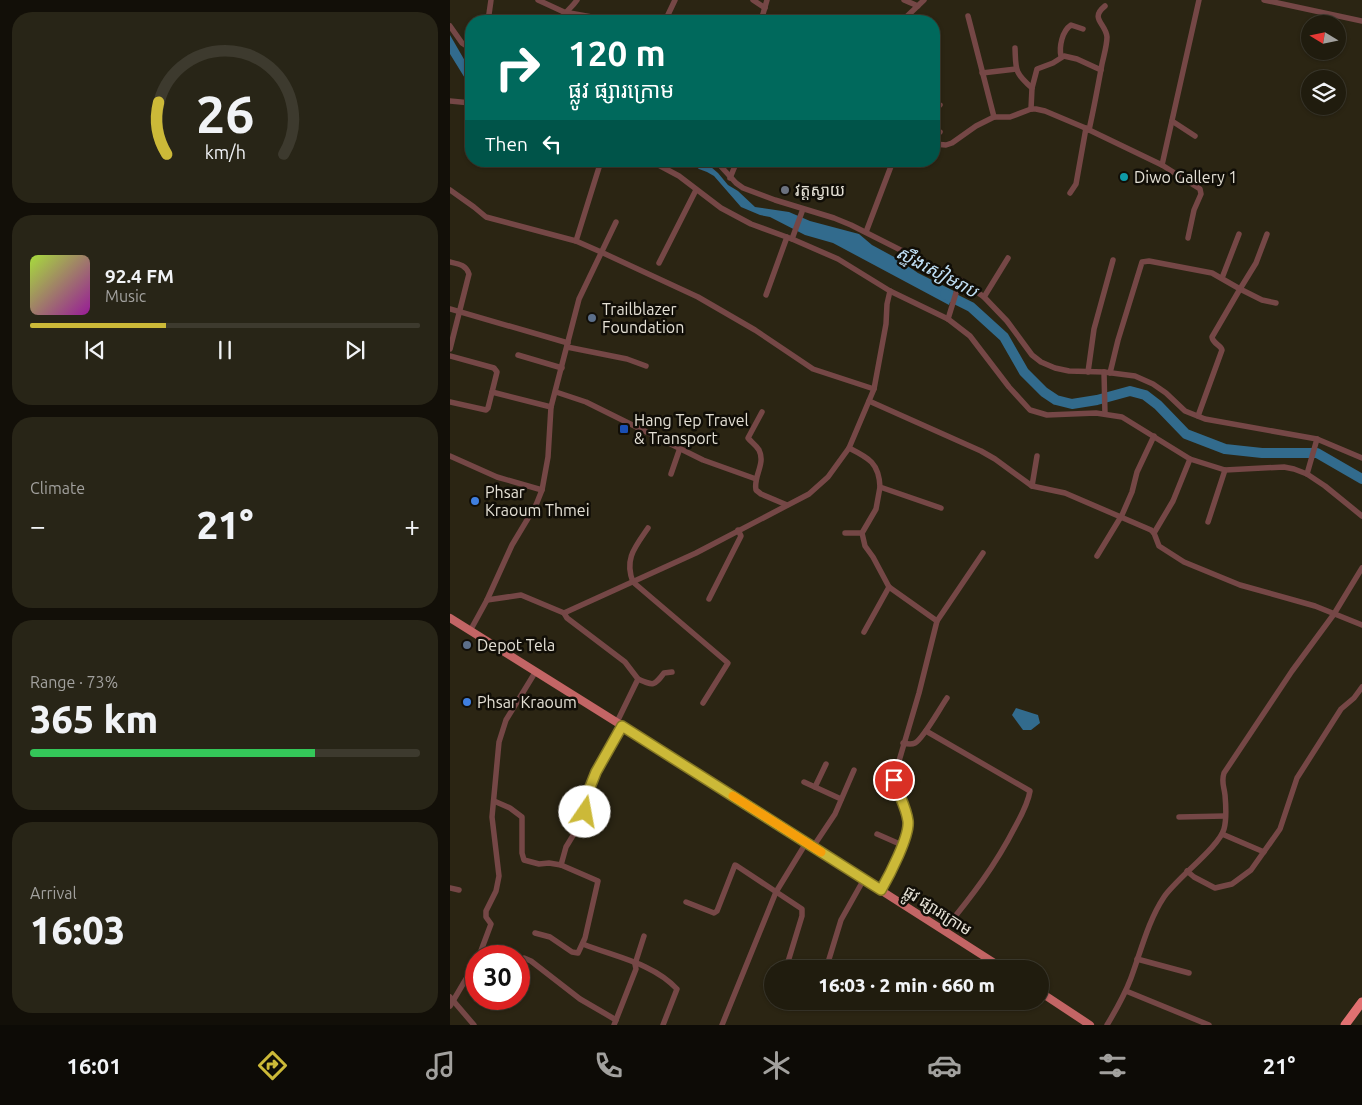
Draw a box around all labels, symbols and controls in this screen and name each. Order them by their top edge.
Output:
north arrow [1301,15,1346,60]
map controls [1301,15,1346,115]
text: 120 m [568,33,666,73]
icon: right [485,35,550,100]
button: layers [1301,70,1346,115]
text: ផ្លូវ ផ្សារក្រោម [568,77,674,102]
text: 26 [196,85,254,143]
icon: left [538,130,566,158]
text: Then [485,133,528,155]
text: km/h [204,142,246,162]
place label: Diwo Gallery 1 [1134,168,1237,186]
marker: Diwo Gallery 1 [1118,171,1130,183]
place label: វត្តស្វាយ [795,181,845,200]
marker: វត្តស្វាយ [779,184,791,196]
water label: ស្ទឹងសៀមរាប [892,240,983,304]
text: 92.4 FM [105,265,174,287]
text: Music [105,287,146,305]
place label: Trailblazer Foundation [602,300,684,336]
marker: Trailblazer Foundation [586,312,598,324]
icon: previous [81,336,109,364]
icon: pause [211,336,239,364]
icon: next [341,336,369,364]
place label: Hang Tep Travel & Transport [634,411,749,447]
marker: Hang Tep Travel & Transport [618,423,630,435]
text: Climate [30,479,85,497]
place label: Phsar Kraoum Thmei [485,483,590,519]
marker: Phsar Kraoum Thmei [469,495,481,507]
text: 21° [197,504,253,546]
text: − [30,510,46,541]
text: + [404,510,420,541]
place label: Depot Tela [477,636,555,654]
marker: Depot Tela [461,639,473,651]
text: Range · 73% [30,673,118,691]
place label: Phsar Kraoum [477,693,577,711]
marker: Phsar Kraoum [461,696,473,708]
text: 365 km [30,698,158,740]
pin [873,759,915,801]
icon: arrive [880,766,908,794]
position arrow [558,785,610,837]
street label: ផ្លូវ ផ្សារក្រោម [898,881,975,943]
text: Arrival [30,884,77,902]
text: 16:03 [30,909,125,951]
speed limit sign: 30 [465,945,530,1010]
text: 16:03 · 2 min · 660 m [818,974,995,996]
icon: directions [255,1048,290,1083]
icon: music [423,1048,458,1083]
icon: phone [591,1048,626,1083]
icon: climate [759,1048,794,1083]
icon: car [927,1048,962,1083]
icon: filters [1095,1048,1130,1083]
text: 16:01 [67,1053,122,1078]
text: 21° [1263,1053,1295,1078]

